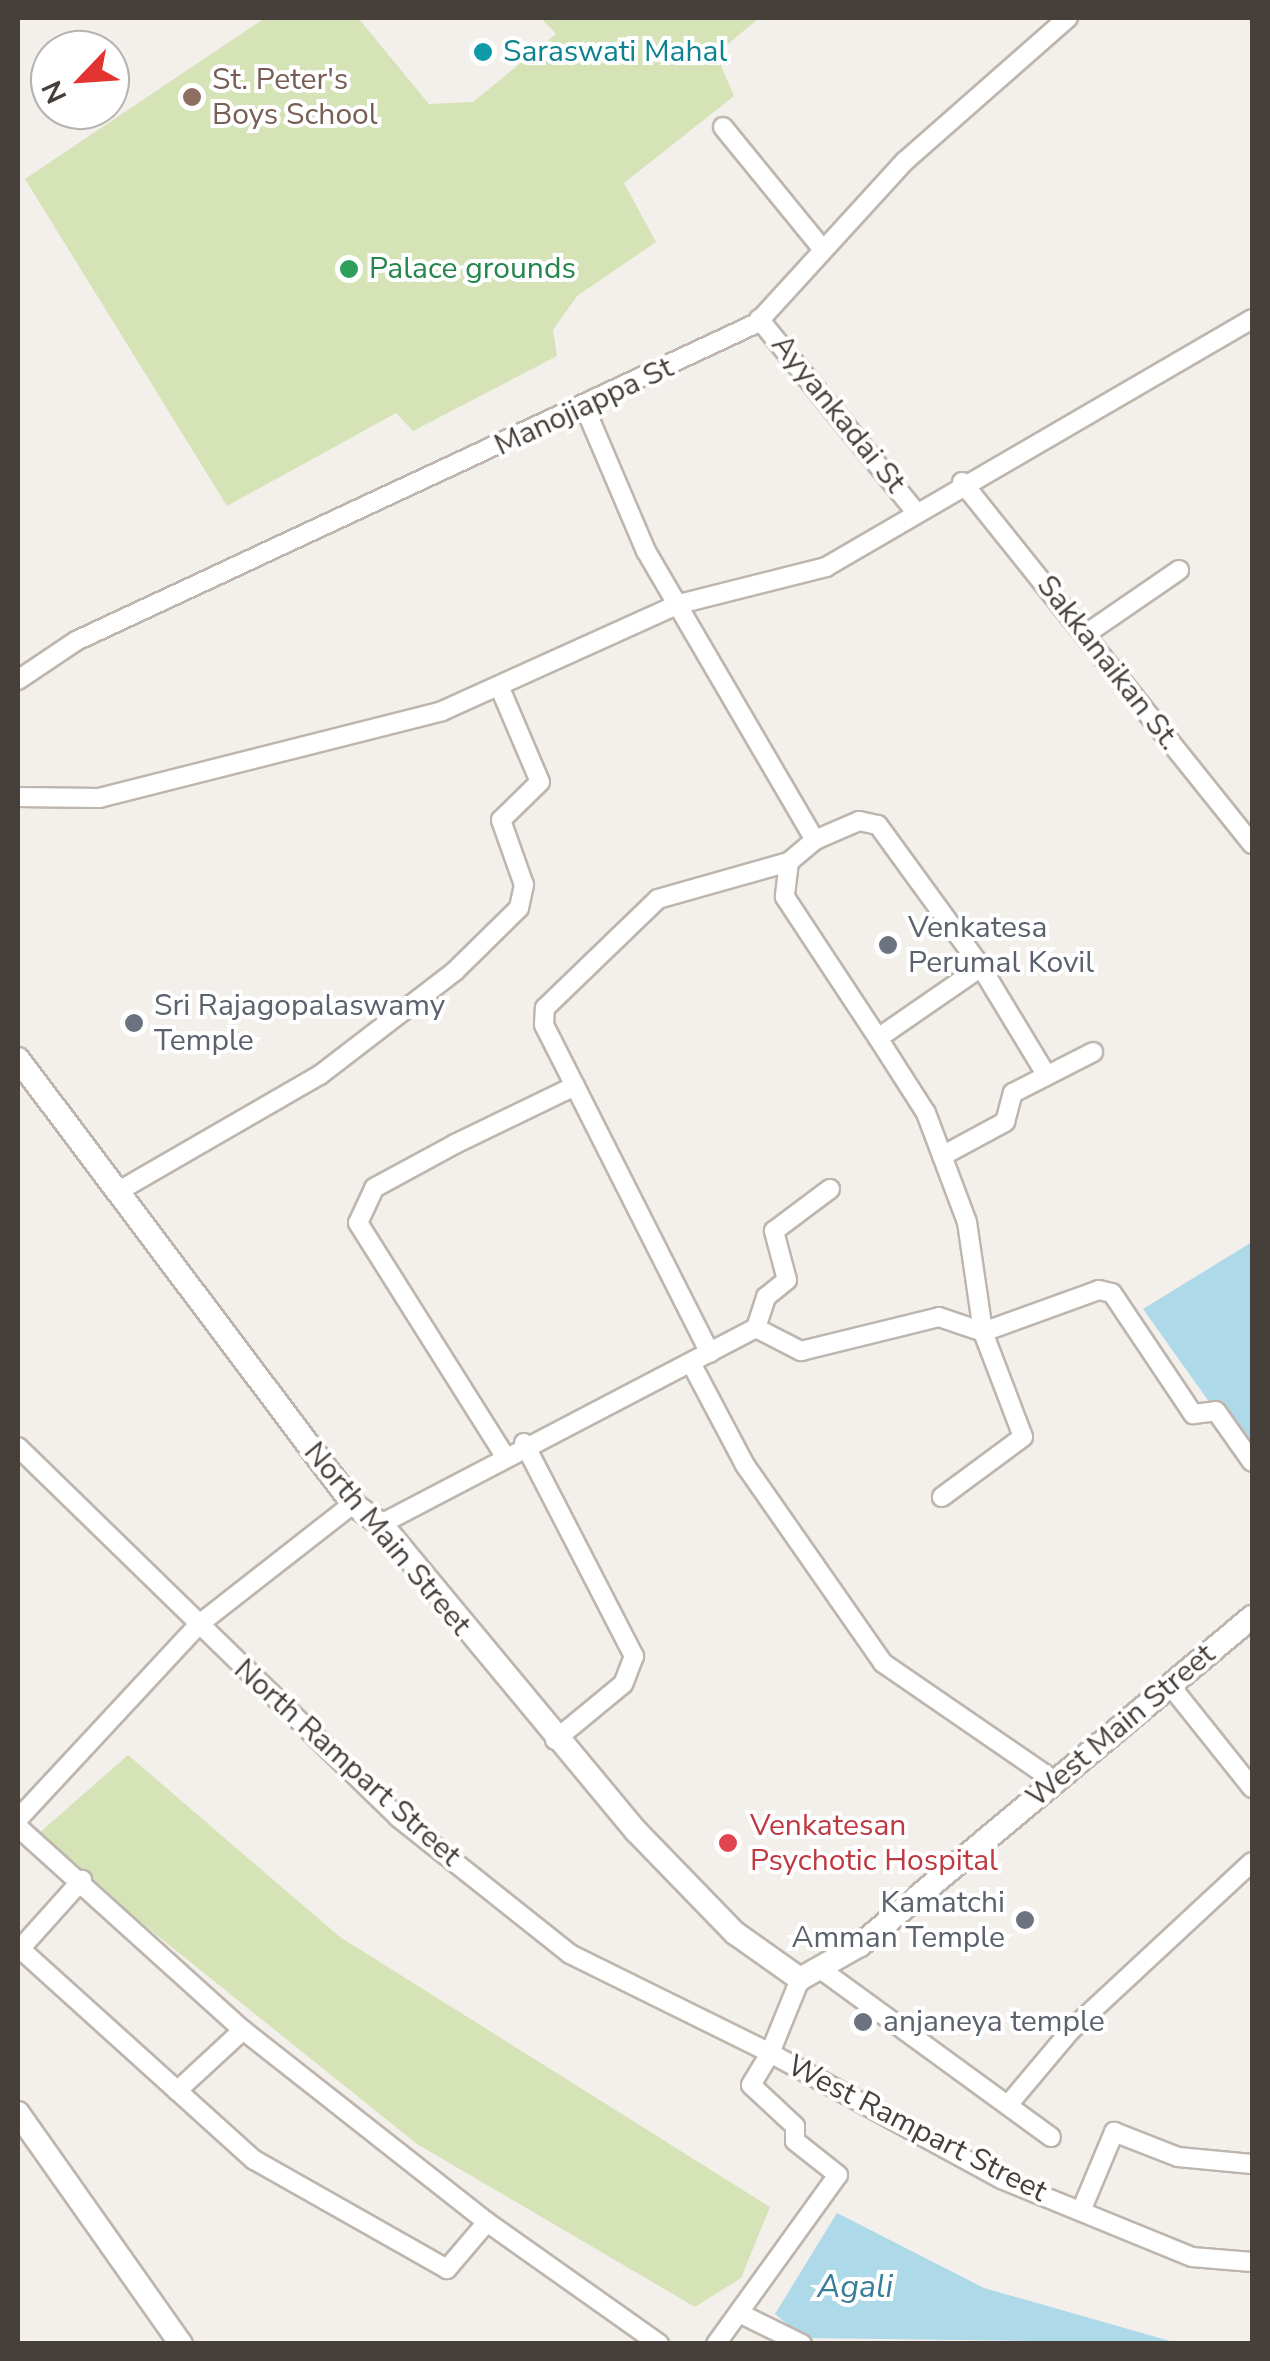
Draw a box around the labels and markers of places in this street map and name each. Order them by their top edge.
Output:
place label: Saraswati Mahal [503,34,727,70]
marker: Saraswati Mahal [472,41,494,63]
place label: St. Peter's Boys School [212,62,378,132]
marker: St. Peter's Boys School [181,86,203,108]
place label: Palace grounds [369,251,576,287]
marker: Palace grounds [338,258,360,280]
place label: Venkatesa Perumal Kovil [908,910,1094,980]
marker: Venkatesa Perumal Kovil [877,934,899,956]
place label: Sri Rajagopalaswamy Temple [154,988,445,1058]
marker: Sri Rajagopalaswamy Temple [123,1012,145,1034]
place label: Venkatesan Psychotic Hospital [750,1808,998,1878]
marker: Venkatesan Psychotic Hospital [715,1830,741,1856]
place label: Kamatchi Amman Temple [792,1885,1005,1956]
marker: Kamatchi Amman Temple [1014,1909,1036,1931]
place label: anjaneya temple [883,2004,1105,2040]
marker: anjaneya temple [852,2011,874,2033]

